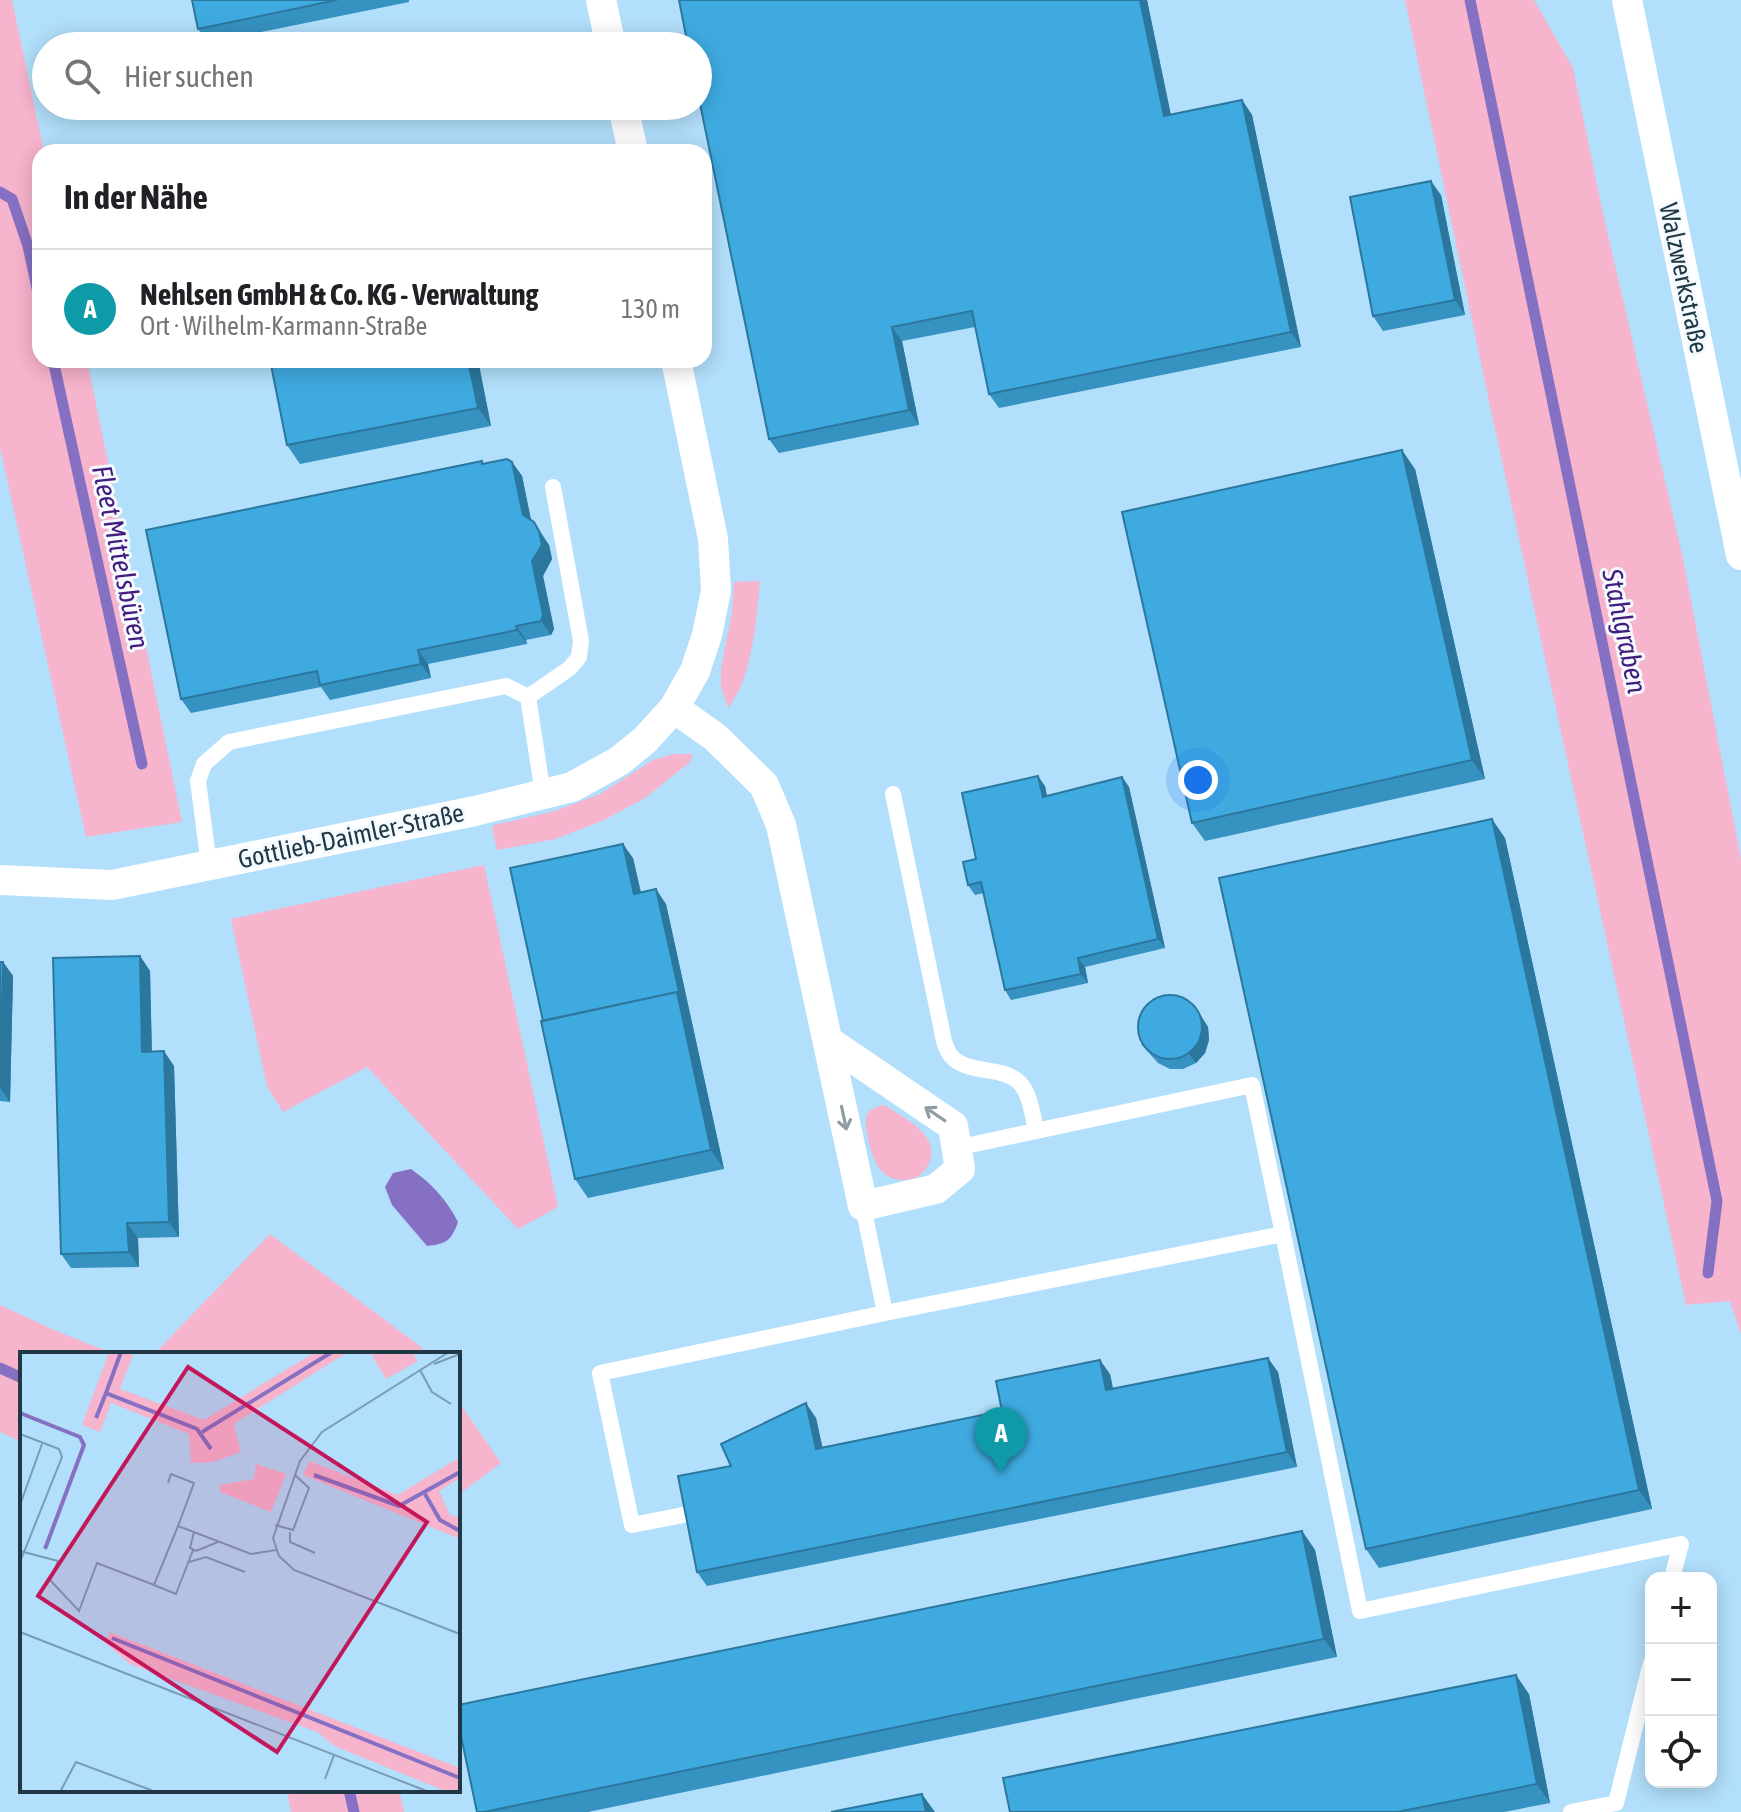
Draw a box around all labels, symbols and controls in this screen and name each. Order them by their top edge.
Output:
search box [32,32,712,120]
icon: search [60,54,104,98]
text: Hier suchen [124,59,254,93]
text: In der Nähe [64,177,208,216]
street label: Walzwerkstraße [1653,200,1715,356]
text: Nehlsen GmbH & Co. KG - Verwaltung [140,277,539,311]
text: A [84,294,96,324]
text: 130 m [621,294,680,324]
text: Ort · Wilhelm-Karmann-Straße [140,311,427,341]
water label: Fleet Mittelsbüren [86,462,156,652]
water label: Stahlgraben [1596,565,1654,697]
your location [1178,760,1218,800]
street label: Gottlieb-Daimler-Straße [235,797,467,875]
one-way arrow [837,1104,852,1130]
one-way arrow [925,1106,947,1123]
inset map [20,1352,460,1792]
pin: A [975,1407,1027,1473]
map controls [1645,1572,1717,1788]
button: + [1645,1572,1717,1644]
button: − [1645,1644,1717,1716]
button: locate [1645,1716,1717,1788]

